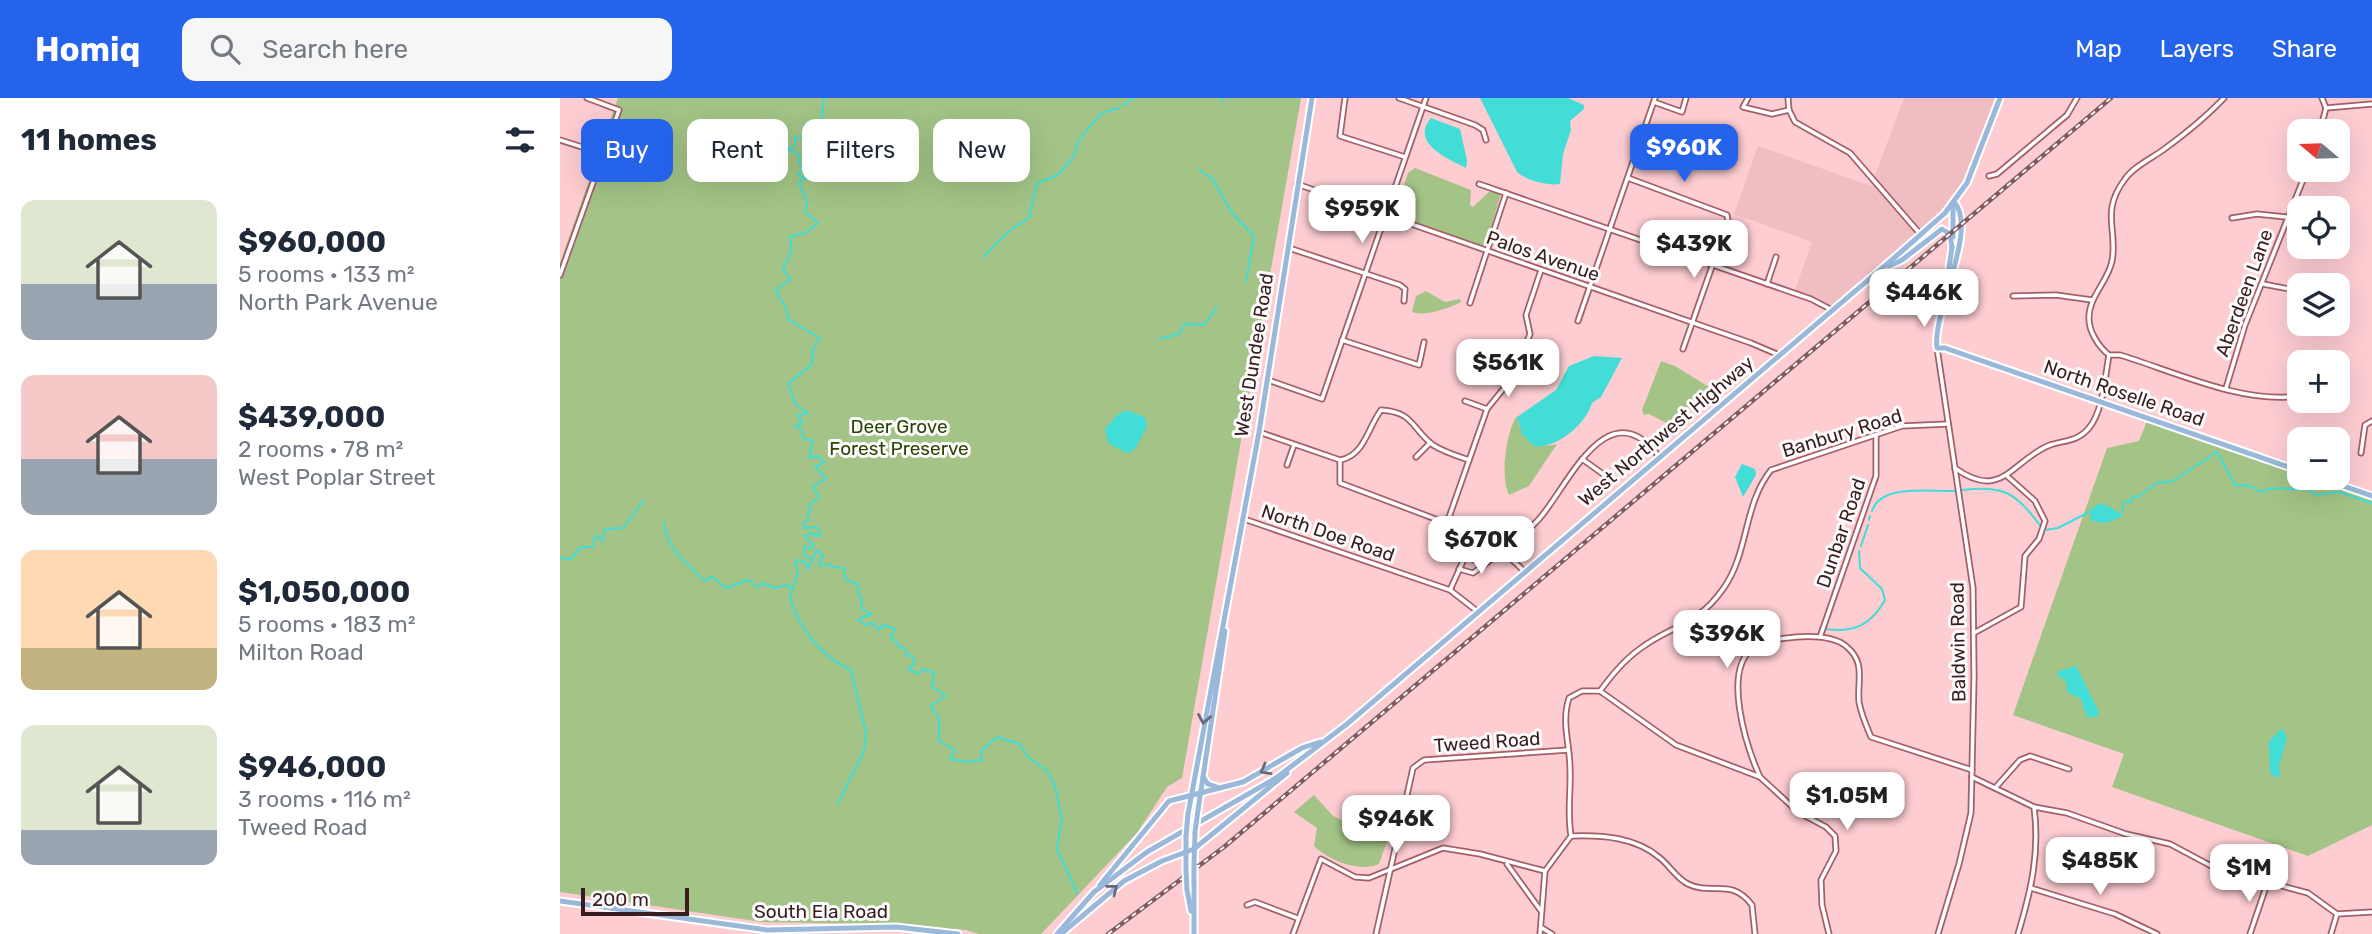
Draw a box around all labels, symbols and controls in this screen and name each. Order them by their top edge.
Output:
search box [182,18,672,81]
text: Homiq [35,30,140,69]
icon: search [206,30,244,68]
text: Search here [262,34,408,65]
text: Map [2075,35,2122,63]
text: Layers [2160,35,2234,63]
text: Share [2272,35,2337,63]
chip: Buy [581,119,673,182]
chip: Rent [687,119,788,182]
chip: Filters [802,119,919,182]
chip: New [933,119,1030,182]
north arrow [2287,119,2350,182]
map controls [2287,119,2350,490]
icon: filters [501,121,539,159]
text: 11 homes [21,122,157,158]
pin: $960K [1635,125,1733,184]
text: $960K [1646,133,1722,161]
pin: $959K [1313,186,1411,245]
text: $959K [1325,194,1399,222]
button: locate [2287,196,2350,259]
pin: $439K [1645,220,1743,280]
text: $960,000 [238,224,386,260]
street label: Palos Avenue [1483,226,1603,286]
street label: Aberdeen Lane [2210,226,2278,360]
icon: home [77,228,161,312]
text: $439K [1656,229,1732,257]
text: 5 rooms · 133 m² [238,260,415,288]
pin: $446K [1875,270,1973,329]
street label: West Dundee Road [1230,271,1278,439]
button: layers [2287,273,2350,336]
text: $446K [1885,278,1963,306]
text: North Park Avenue [238,288,438,316]
pin: $561K [1459,340,1557,399]
text: $561K [1472,348,1544,376]
button: + [2287,350,2350,413]
street label: West Northwest Highway [1574,351,1758,511]
street label: North Roselle Road [2041,355,2207,431]
text: $439,000 [238,399,385,435]
icon: home [77,403,161,487]
street label: Banbury Road [1779,404,1905,462]
park label: Deer Grove Forest Preserve [829,415,969,460]
button: − [2287,427,2350,490]
text: 2 rooms · 78 m² [238,435,403,463]
text: West Poplar Street [238,463,435,491]
street label: Dunbar Road [1812,475,1870,591]
street label: North Doe Road [1258,499,1398,567]
pin: $670K [1432,517,1530,576]
text: $670K [1444,525,1518,553]
text: $1,050,000 [238,574,410,610]
icon: home [77,578,161,662]
street label: Baldwin Road [1945,582,1971,702]
text: 5 rooms · 183 m² [238,610,415,638]
pin: $396K [1678,610,1776,670]
text: $396K [1689,619,1765,647]
text: Milton Road [238,638,364,666]
one-way arrow [1197,713,1212,725]
street label: Tweed Road [1433,727,1541,757]
text: $946,000 [238,749,386,785]
icon: home [77,753,161,837]
one-way arrow [1260,761,1273,775]
pin: $1.05M [1790,772,1904,832]
text: $1.05M [1806,781,1888,809]
text: 3 rooms · 116 m² [238,785,411,813]
pin: $946K [1347,796,1445,855]
text: $946K [1358,804,1434,832]
text: Tweed Road [238,813,367,841]
pin: $485K [2051,838,2149,897]
pin: $1M [2215,844,2283,904]
text: $485K [2062,846,2138,874]
text: $1M [2226,853,2272,881]
scale bar [581,885,690,917]
one-way arrow [1105,885,1117,898]
text: 200 m [592,888,649,911]
street label: South Ela Road [754,900,888,923]

